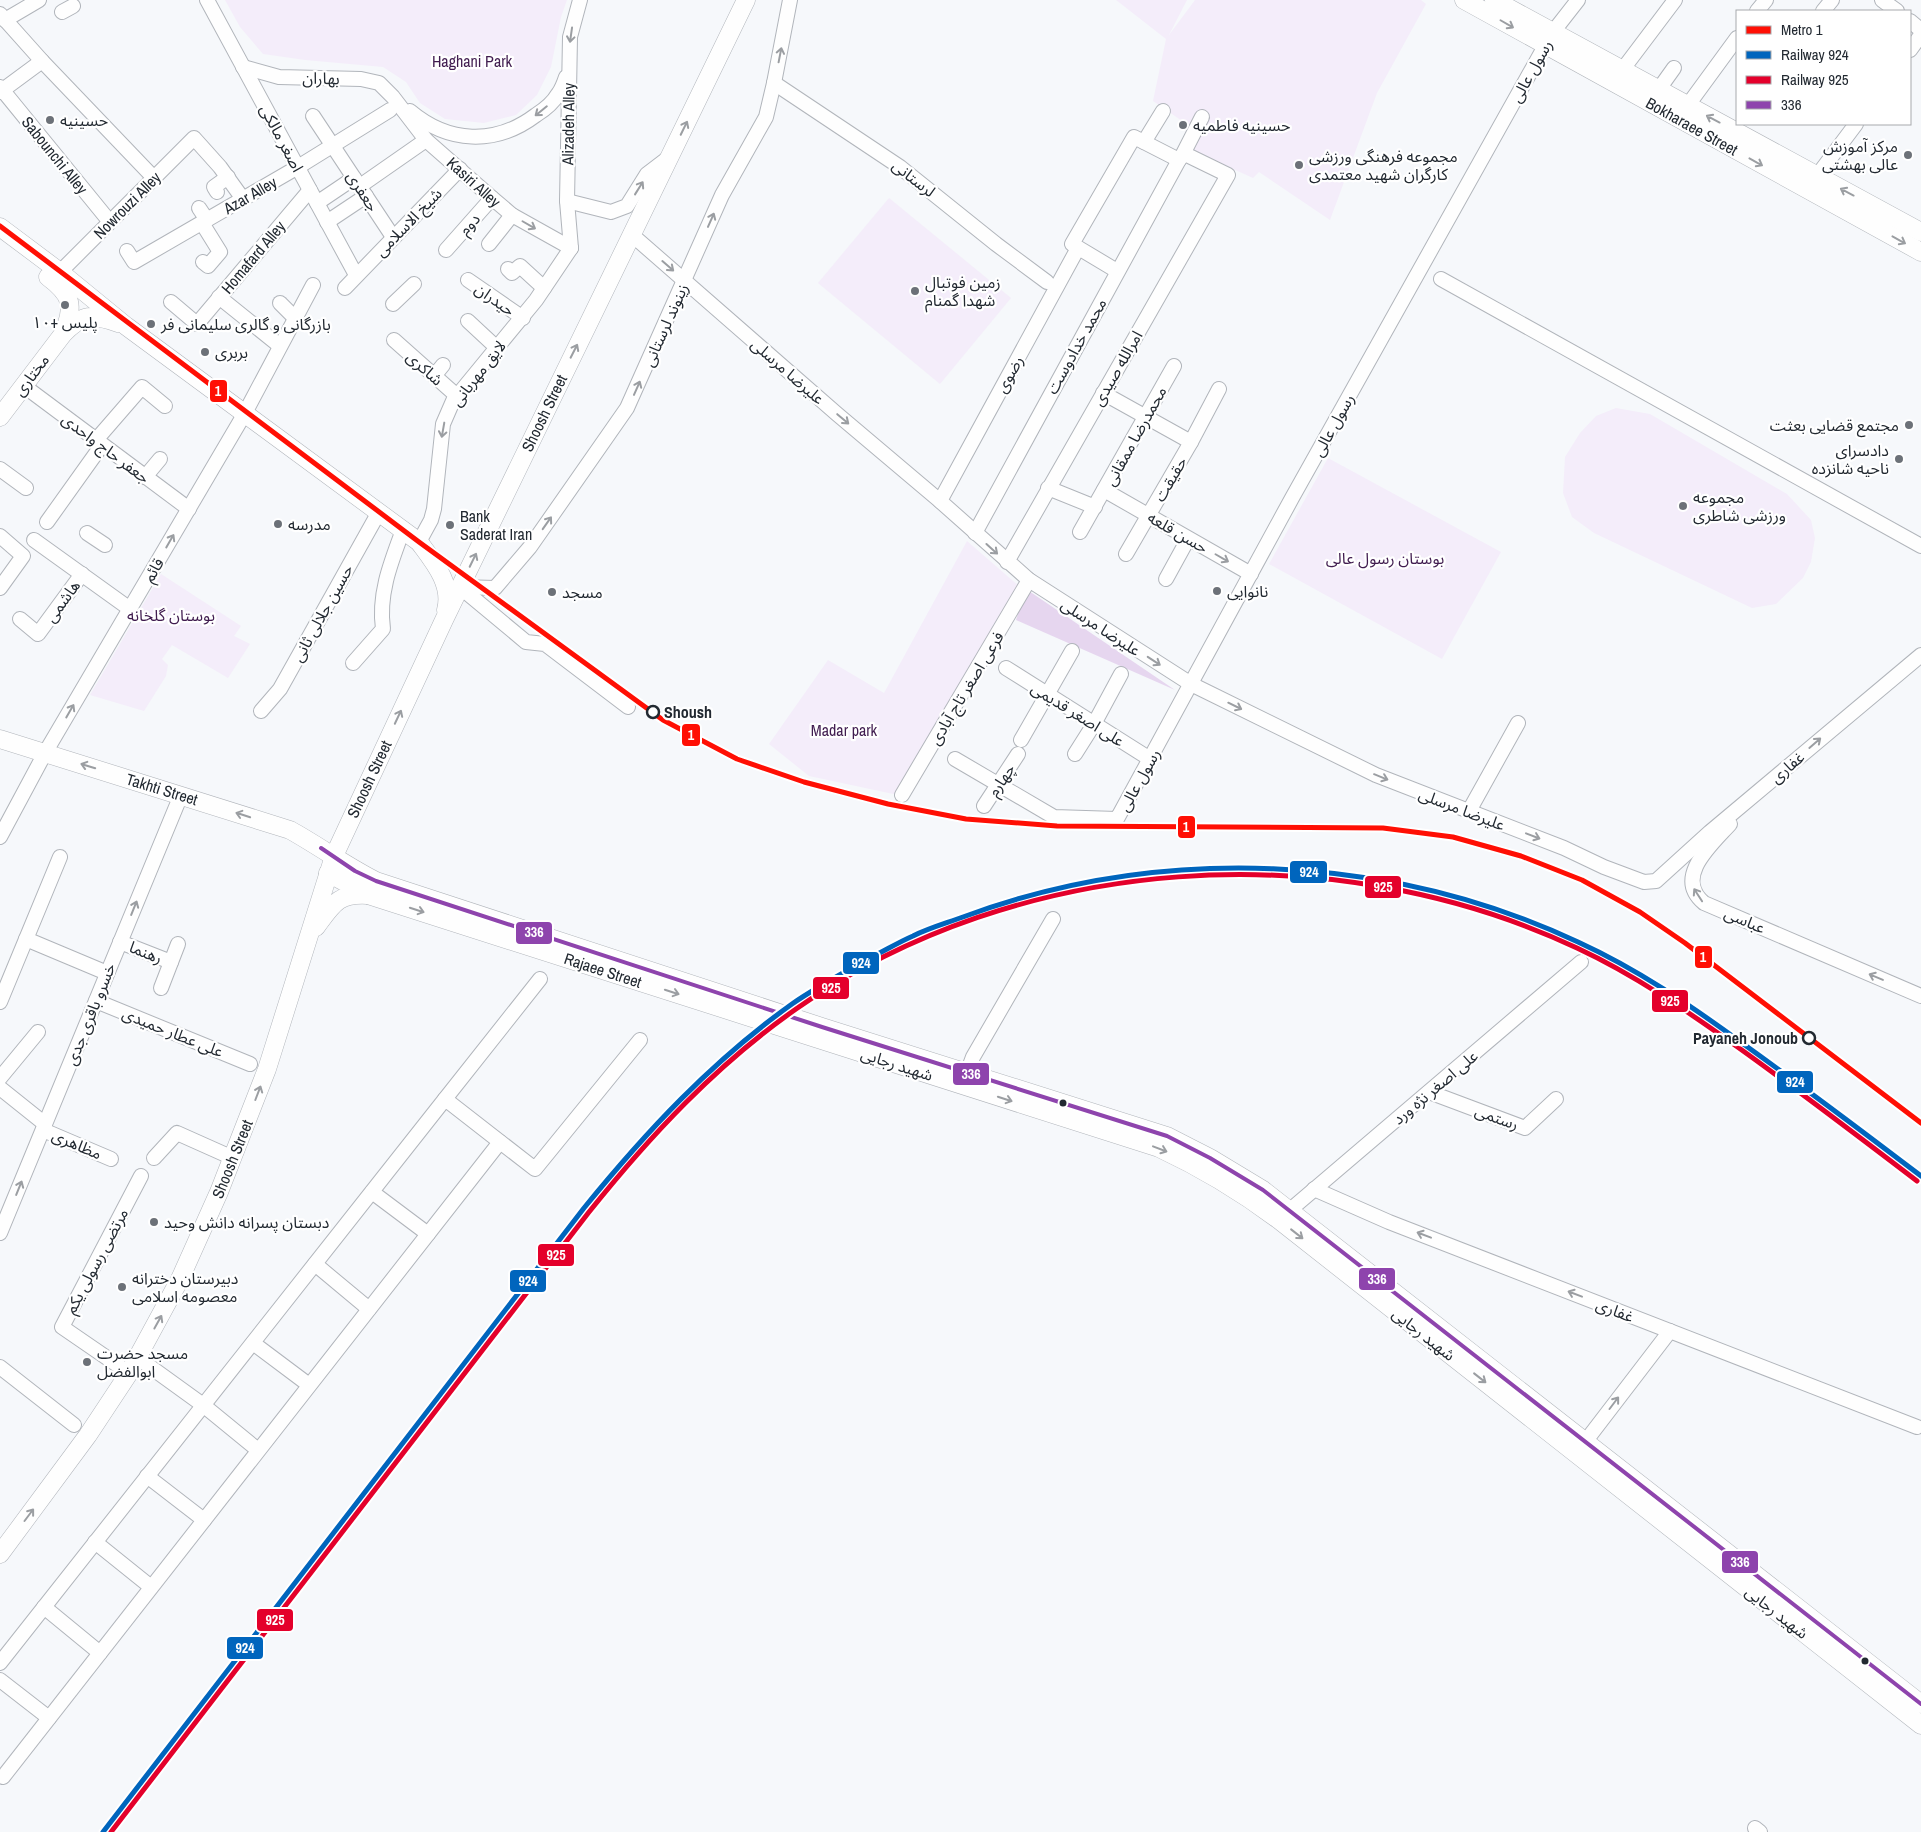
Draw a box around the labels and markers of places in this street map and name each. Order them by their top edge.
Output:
place label: حسینیه [60,109,108,131]
marker: حسینیه [44,114,56,126]
place label: حسینیه فاطمیه [1193,114,1291,136]
marker: حسینیه فاطمیه [1177,119,1189,131]
place label: مرکز آموزش عالی بهشتی [1822,135,1898,175]
place label: مجموعه فرهنگی ورزشی کارگران شهید معتمدی [1309,145,1458,185]
marker: مرکز آموزش عالی بهشتی [1902,149,1914,161]
marker: مجموعه فرهنگی ورزشی کارگران شهید معتمدی [1293,159,1305,171]
place label: زمین فوتبال شهدا گمنام [925,271,1001,313]
marker: زمین فوتبال شهدا گمنام [909,285,921,297]
marker: پلیس +۱۰ [59,299,71,311]
place label: پلیس +۱۰ [32,311,98,333]
place label: بازرگانی و گالری سلیمانی فر [160,313,331,335]
marker: بازرگانی و گالری سلیمانی فر [145,318,157,330]
place label: بربری [215,341,248,363]
marker: بربری [199,346,211,358]
place label: مجتمع قضایی بعثت [1770,414,1899,438]
marker: مجتمع قضایی بعثت [1903,419,1915,431]
place label: دادسرای ناحیه شانزده [1812,439,1889,479]
marker: دادسرای ناحیه شانزده [1893,453,1905,465]
place label: مجموعه ورزشی شاطری [1693,486,1786,526]
marker: مجموعه ورزشی شاطری [1677,500,1689,512]
place label: Bank Saderat Iran [460,505,532,545]
place label: مدرسه [288,513,331,535]
marker: مدرسه [272,518,284,530]
marker: Bank Saderat Iran [444,519,456,531]
place label: نانوایی [1227,580,1268,602]
place label: مسجد [562,581,603,603]
marker: نانوایی [1211,585,1223,597]
marker: مسجد [546,586,558,598]
place label: Shoush [664,701,712,723]
marker: Shoush [646,705,660,719]
place label: Payaneh Jonoub [1693,1027,1798,1049]
marker: Payaneh Jonoub [1802,1031,1816,1045]
unlabelled marker [1058,1098,1068,1108]
place label: دبستان پسرانه دانش وحید [164,1211,329,1233]
marker: دبستان پسرانه دانش وحید [148,1216,160,1228]
place label: دبیرستان دخترانه معصومه اسلامی [132,1267,238,1307]
marker: دبیرستان دخترانه معصومه اسلامی [116,1281,128,1293]
place label: مسجد حضرت ابوالفضل [97,1342,188,1382]
marker: مسجد حضرت ابوالفضل [81,1356,93,1368]
unlabelled marker [1860,1656,1870,1666]

